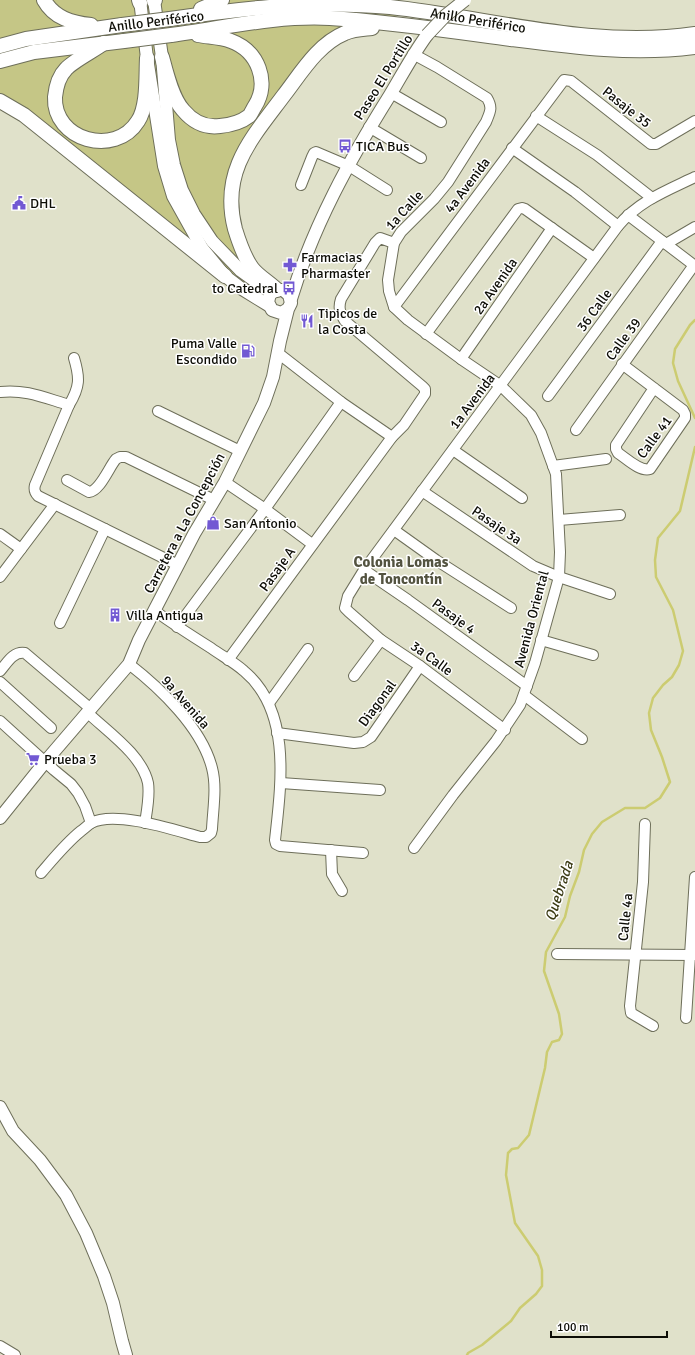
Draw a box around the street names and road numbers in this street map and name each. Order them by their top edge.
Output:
street label: Anillo Periférico [429,4,527,37]
street label: Anillo Periférico [107,7,205,36]
street label: Paseo El Portillo [350,31,417,123]
street label: Pasaje 35 [599,83,654,132]
street label: 4a Avenida [441,154,494,216]
street label: 1a Calle [382,187,427,234]
street label: 2a Avenida [470,255,521,318]
street label: 36 Calle [573,286,616,335]
street label: Calle 39 [602,315,645,364]
street label: 1a Avenida [446,370,499,432]
street label: Calle 41 [633,413,676,462]
street label: Carretera a La Concepción [140,450,229,596]
street label: Pasaje 3a [468,503,525,548]
street label: Pasaje A [256,544,299,595]
street label: Avenida Oriental [510,569,553,669]
street label: Pasaje 4 [429,595,479,638]
street label: 3a Calle [407,637,456,679]
street label: 9a Avenida [158,672,213,733]
street label: Diagonal [355,677,400,730]
street label: Calle 4a [615,892,636,942]

